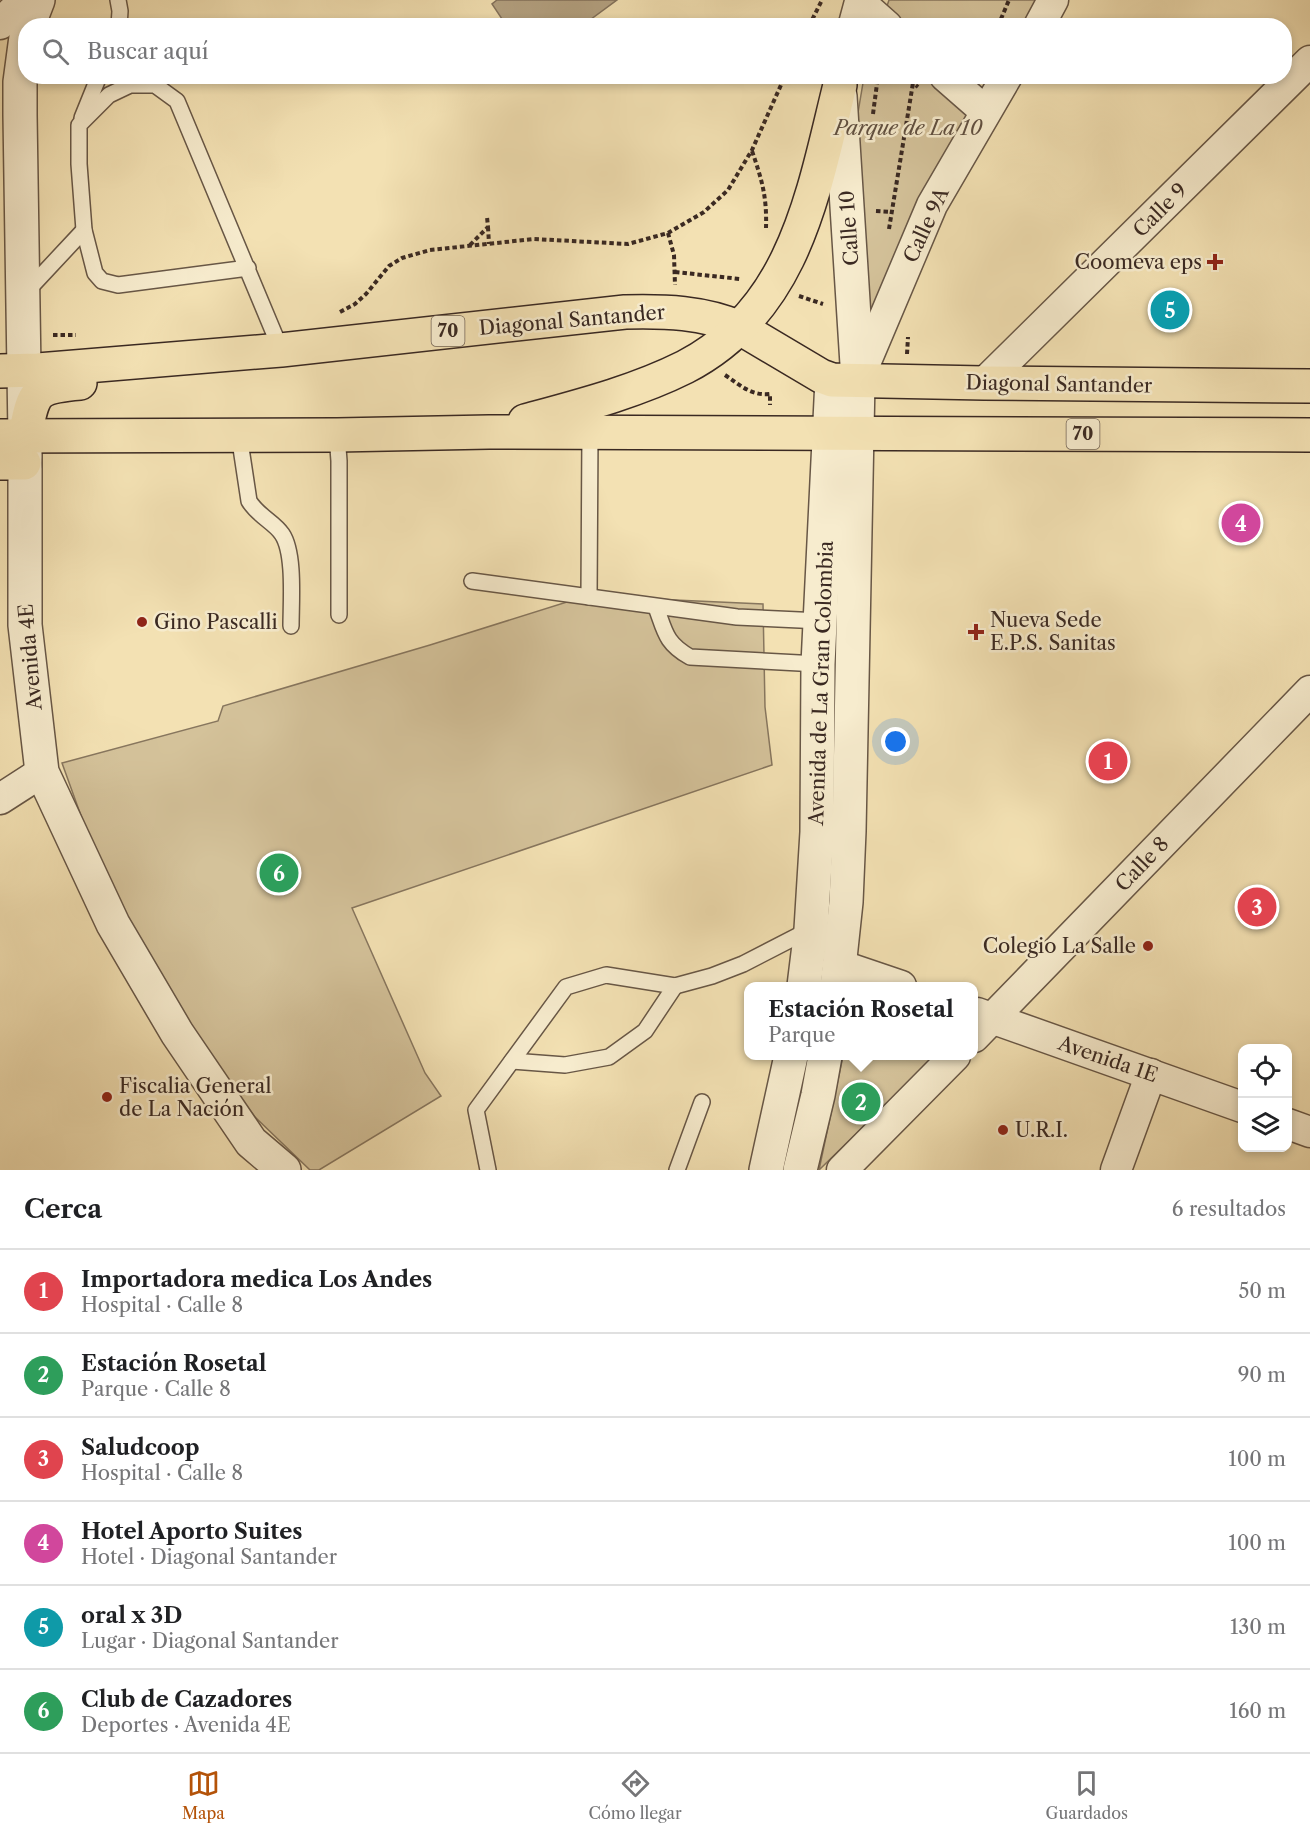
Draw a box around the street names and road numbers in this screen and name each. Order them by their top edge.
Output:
street label: Calle 9 [1128,178,1192,242]
street label: Calle 9A [898,182,954,266]
street label: Calle 10 [834,190,864,266]
street label: Diagonal Santander [478,300,667,340]
road number: 70 [432,316,464,346]
street label: Diagonal Santander [965,370,1153,398]
road number: 70 [1066,419,1100,449]
street label: Avenida de La Gran Colombia [804,540,838,827]
street label: Avenida 4E [13,603,47,712]
street label: Calle 8 [1110,832,1174,896]
street label: Avenida 1E [1054,1030,1161,1087]

